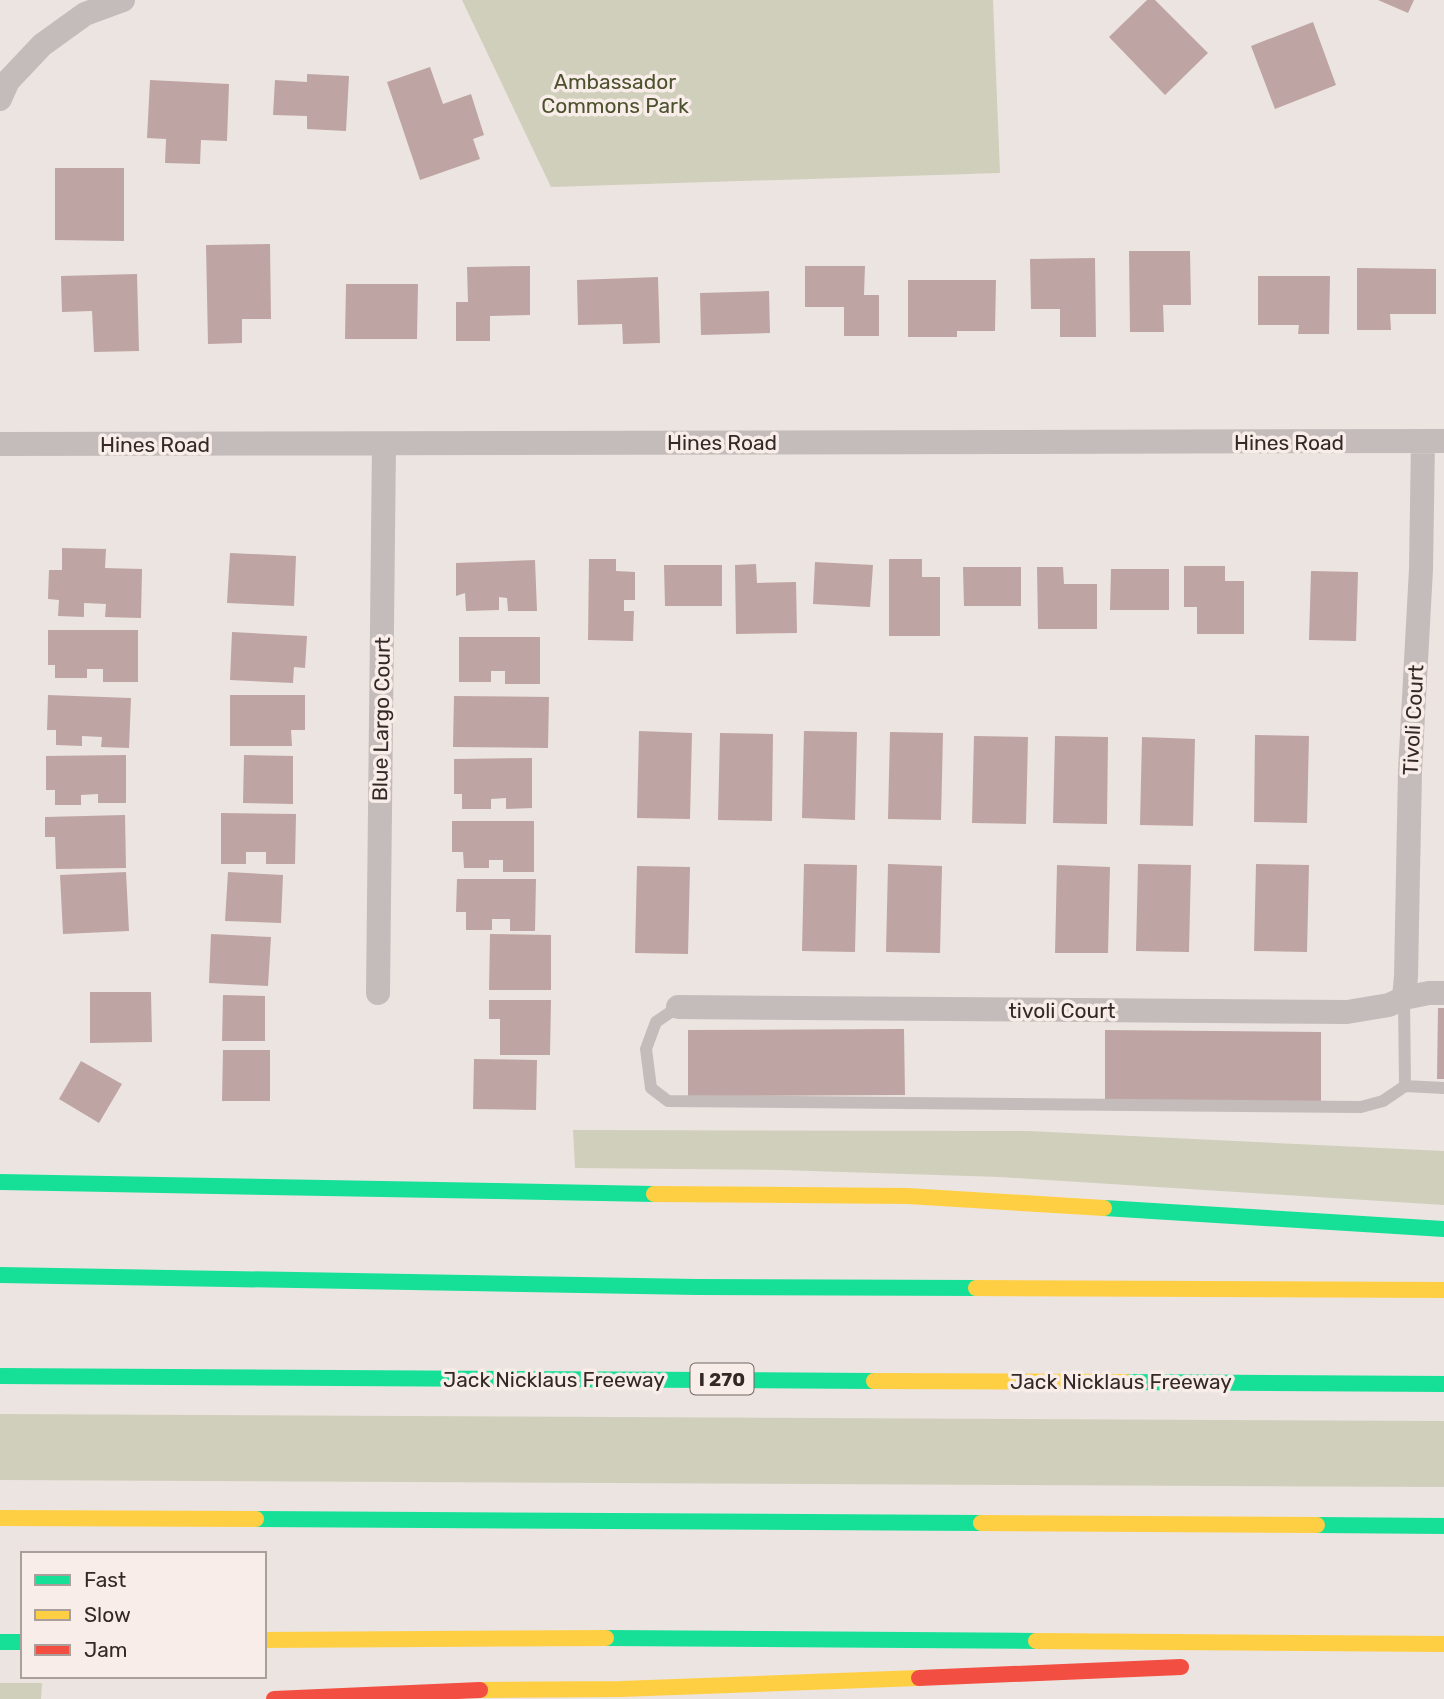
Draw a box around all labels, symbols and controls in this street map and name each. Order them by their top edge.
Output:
park label: Ambassador Commons Park [541,69,689,118]
street label: Hines Road [667,430,777,455]
street label: Hines Road [1234,430,1344,455]
street label: Hines Road [100,432,210,457]
street label: Blue Largo Court [367,637,395,801]
street label: Tivoli Court [1398,664,1428,776]
street label: tivoli Court [1009,998,1115,1023]
road number: I 270 [690,1364,754,1394]
street label: Jack Nicklaus Freeway [443,1367,665,1392]
street label: Jack Nicklaus Freeway [1010,1369,1232,1394]
legend [21,1552,266,1678]
text: Fast [84,1567,126,1592]
text: Slow [84,1602,131,1627]
text: Jam [84,1637,128,1662]

